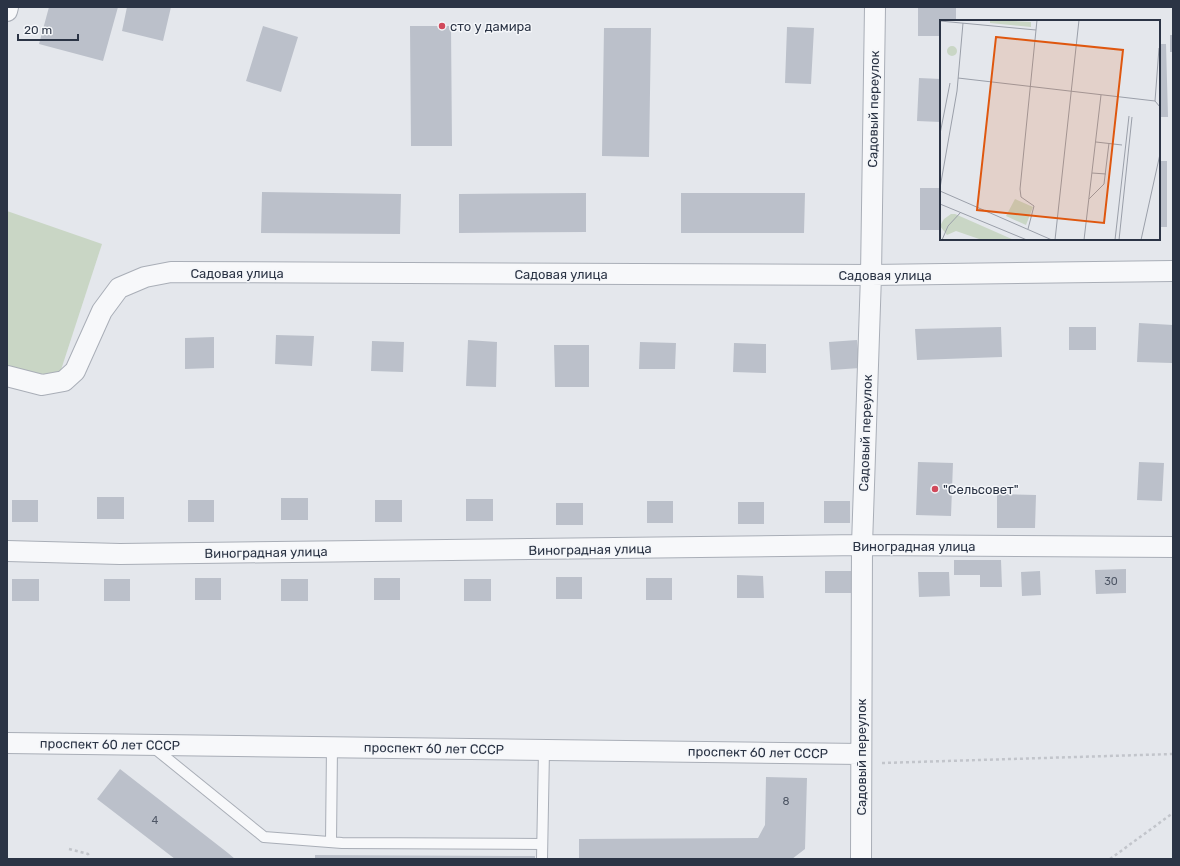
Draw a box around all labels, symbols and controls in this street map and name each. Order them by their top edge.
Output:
scale bar [18,16,78,42]
place label: сто у дамира [450,19,531,34]
inset map [940,20,1160,240]
marker: сто у дамира [437,21,447,31]
text: 20 m [24,23,52,37]
street label: Садовый переулок [865,50,882,168]
street label: Садовая улица [190,266,284,281]
street label: Садовая улица [514,267,608,282]
street label: Садовая улица [838,268,932,283]
street label: Садовый переулок [856,374,875,492]
place label: "Сельсовет" [943,482,1019,497]
marker: "Сельсовет" [930,484,940,494]
street label: Виноградная улица [852,539,976,554]
street label: Виноградная улица [528,541,652,558]
street label: Виноградная улица [204,544,328,561]
house number: 30 [1104,575,1118,588]
street label: Садовый переулок [854,698,869,816]
street label: проспект 60 лет СССР [40,736,180,753]
street label: проспект 60 лет СССР [364,740,504,757]
street label: проспект 60 лет СССР [688,744,828,761]
house number: 8 [783,795,790,808]
house number: 4 [152,814,159,827]

